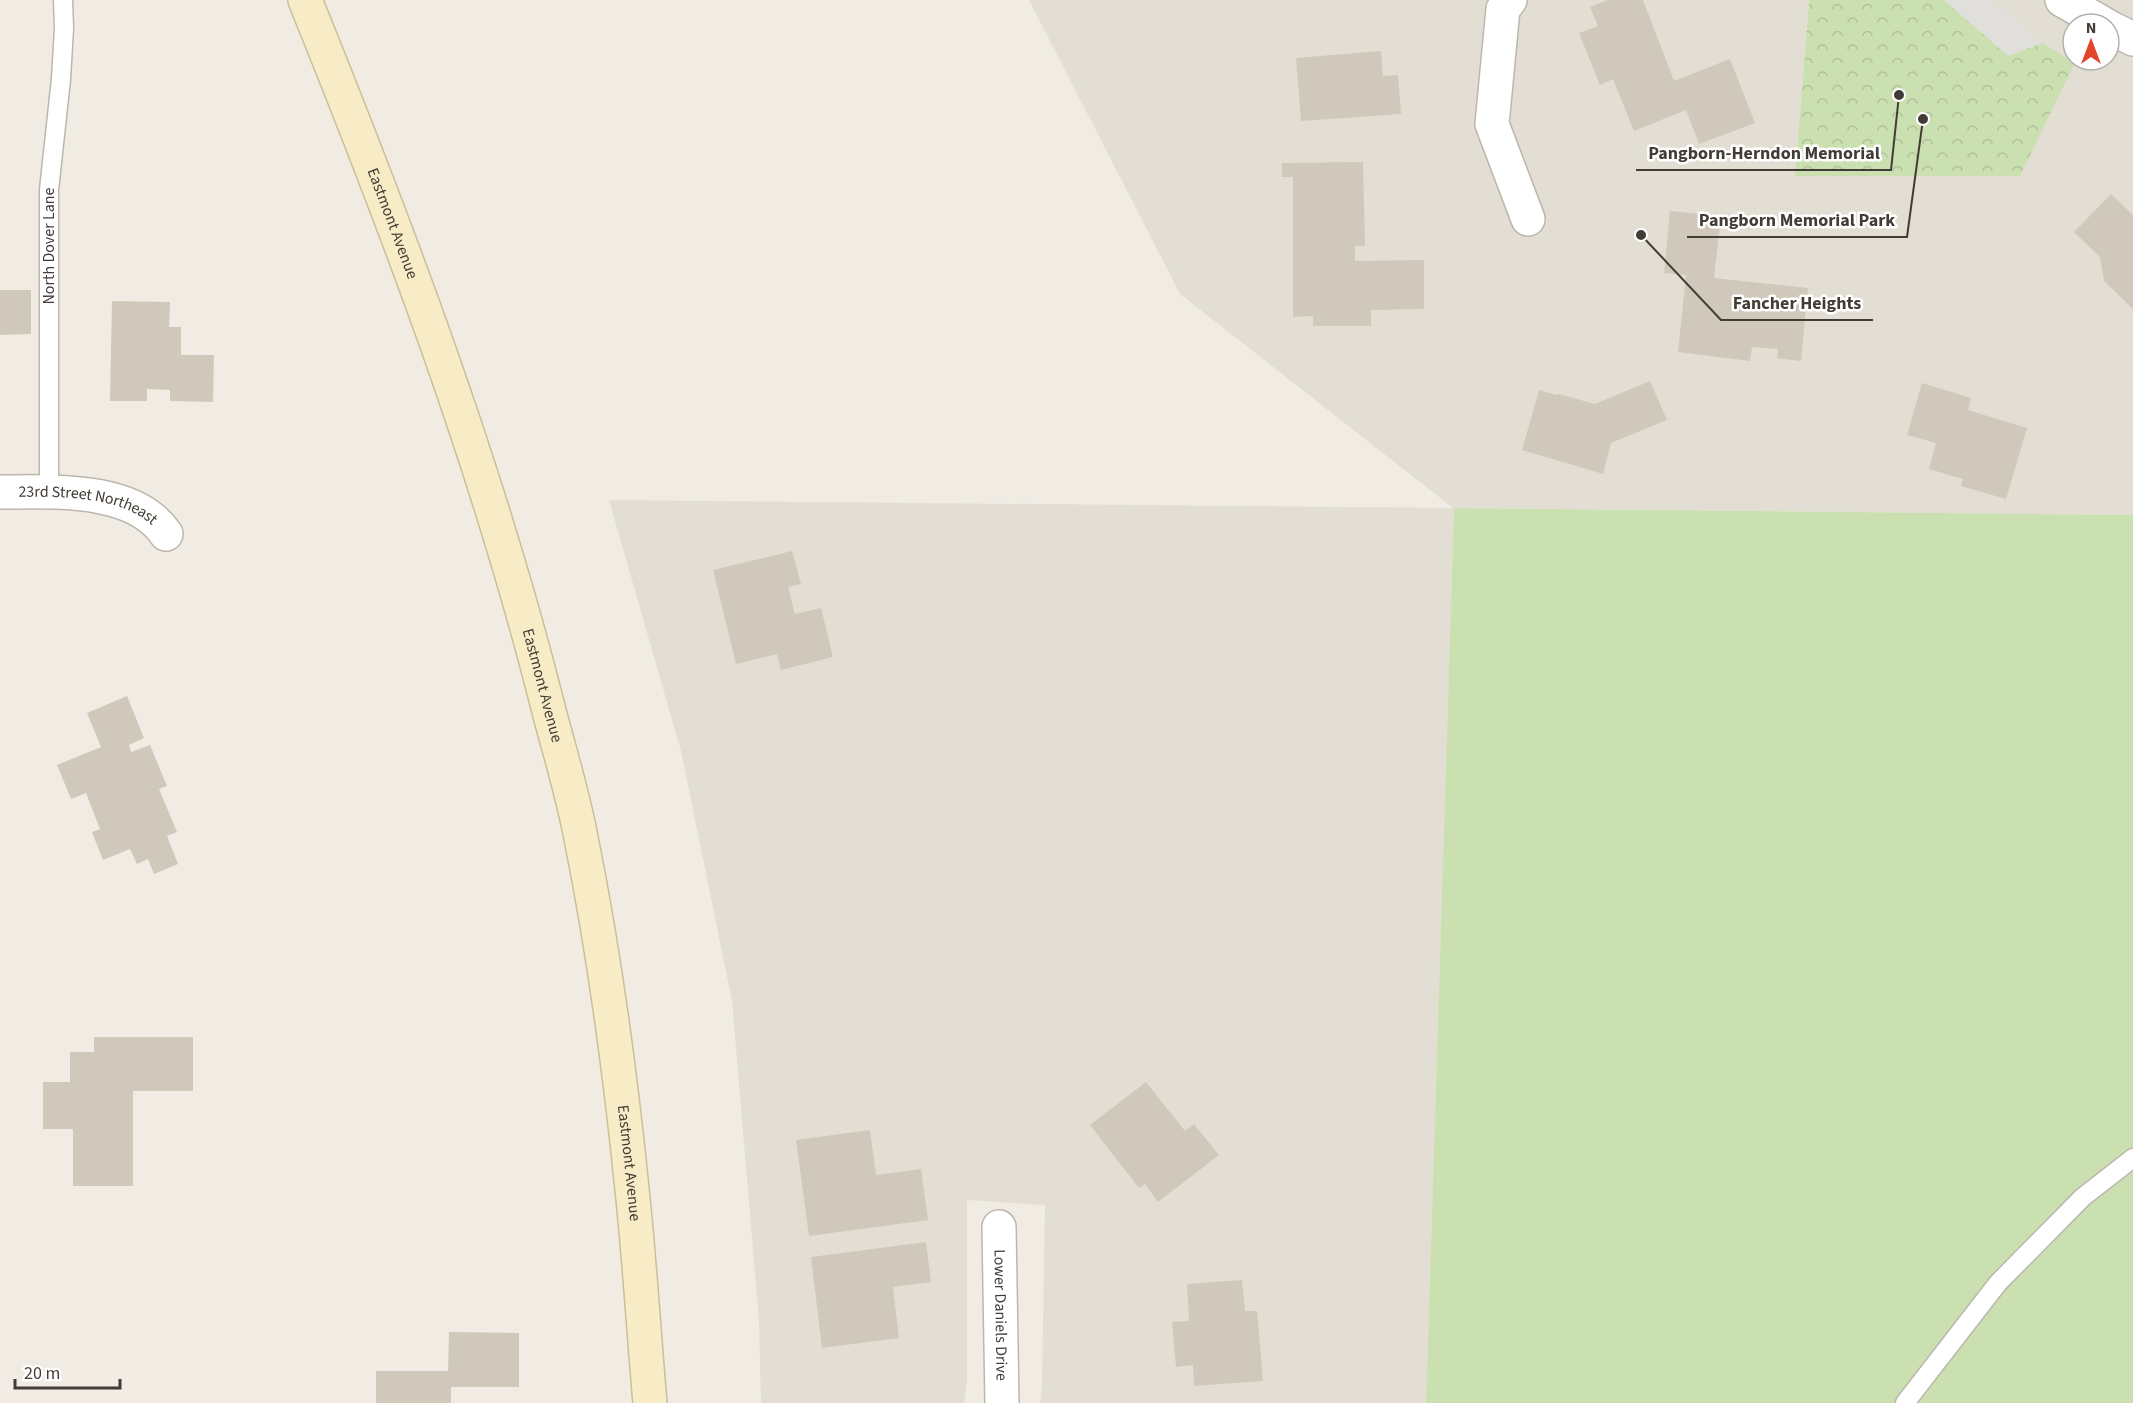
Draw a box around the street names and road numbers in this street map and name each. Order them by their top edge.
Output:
street label: Eastmont Avenue [362,165,423,282]
street label: North Dover Lane [38,187,60,305]
street label: 23rd Street Northeast [18,481,163,530]
street label: Eastmont Avenue [517,626,568,745]
street label: Eastmont Avenue [612,1104,646,1222]
street label: Lower Daniels Drive [988,1249,1013,1381]

